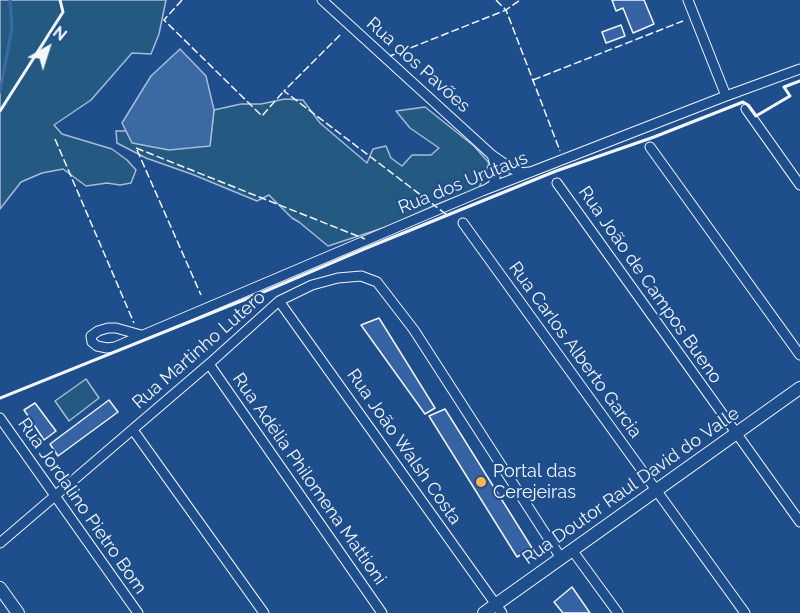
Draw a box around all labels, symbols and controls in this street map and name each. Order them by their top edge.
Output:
street label: Rua dos Pavões [362,13,474,117]
north arrow [18,18,78,78]
text: N [49,22,70,45]
street label: Rua dos Urutaus [395,147,531,219]
street label: Rua João de Campos Bueno [574,182,726,388]
street label: Rua Carlos Alberto Garcia [504,258,646,442]
street label: Rua Martinho Lutero [128,286,270,414]
street label: Rua João Walsh Costa [342,365,466,529]
street label: Rua Adélia Philomena Mattioni [227,369,391,589]
street label: Rua Doutor Raul David do Valle [518,403,744,569]
street label: Rua Jordalino Pietro Bom [13,414,151,598]
place label: Portal das Cerejeiras [493,461,576,504]
marker: Portal das Cerejeiras [474,475,488,489]

